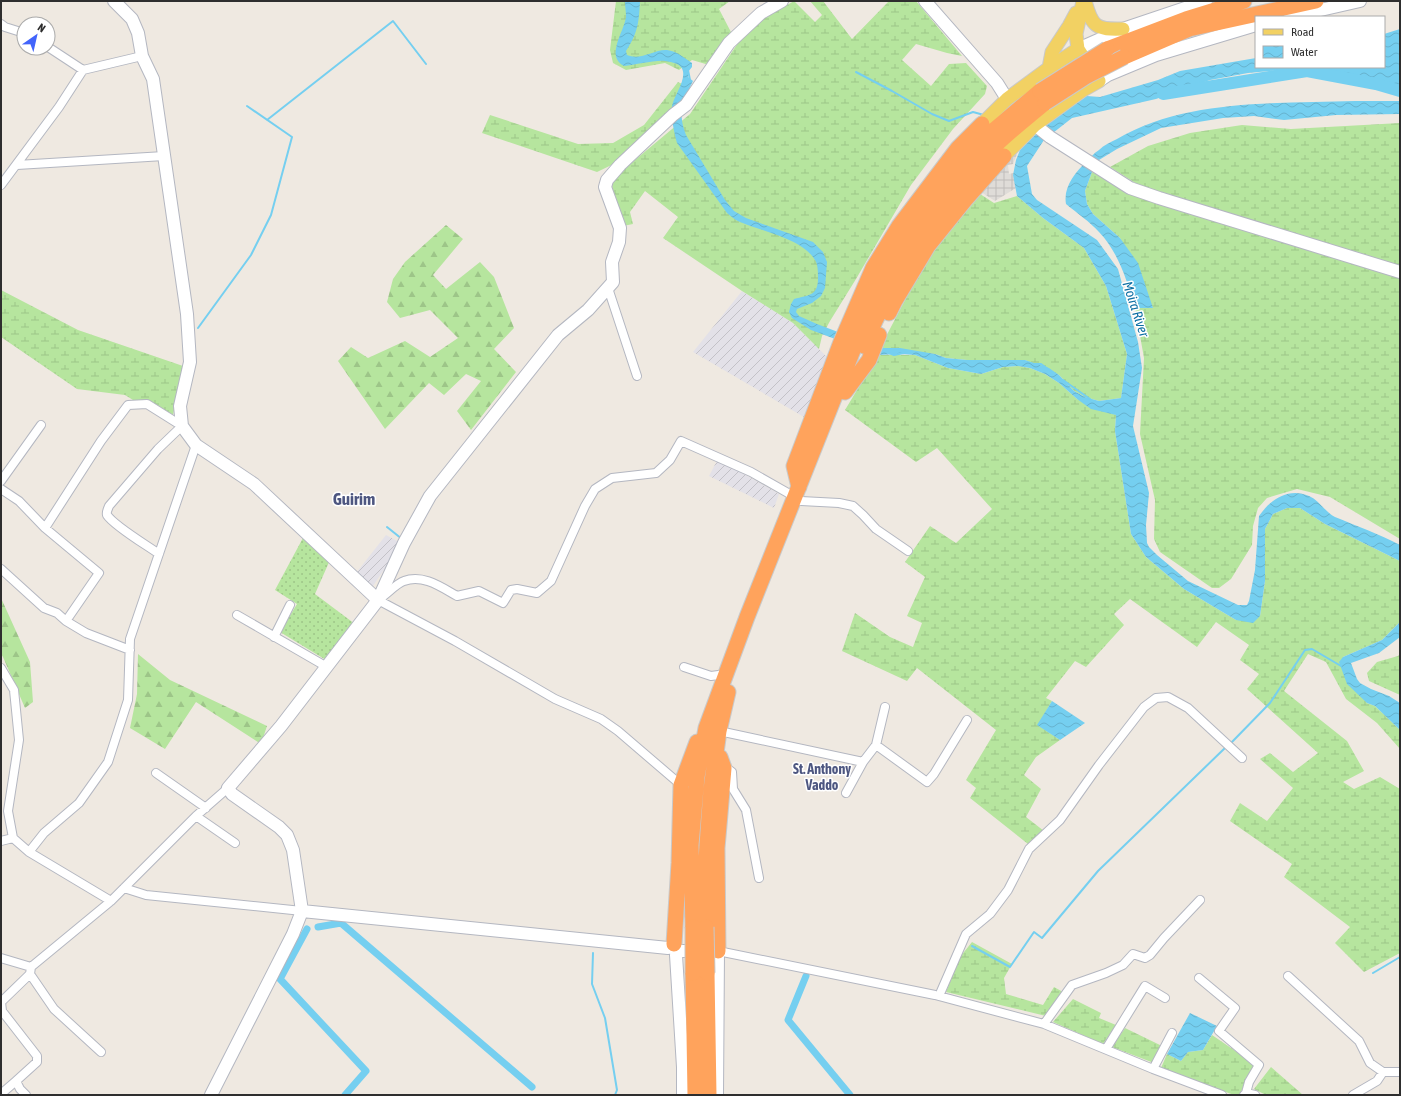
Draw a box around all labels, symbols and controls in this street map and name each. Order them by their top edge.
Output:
north arrow [16,16,56,56]
legend [1255,16,1385,68]
text: N [36,21,48,35]
text: Road [1291,25,1314,39]
text: Water [1291,45,1318,59]
water label: Moira River [1119,279,1153,340]
district label: Guirim [333,489,375,509]
district label: St. Anthony Vaddo [793,761,851,793]

